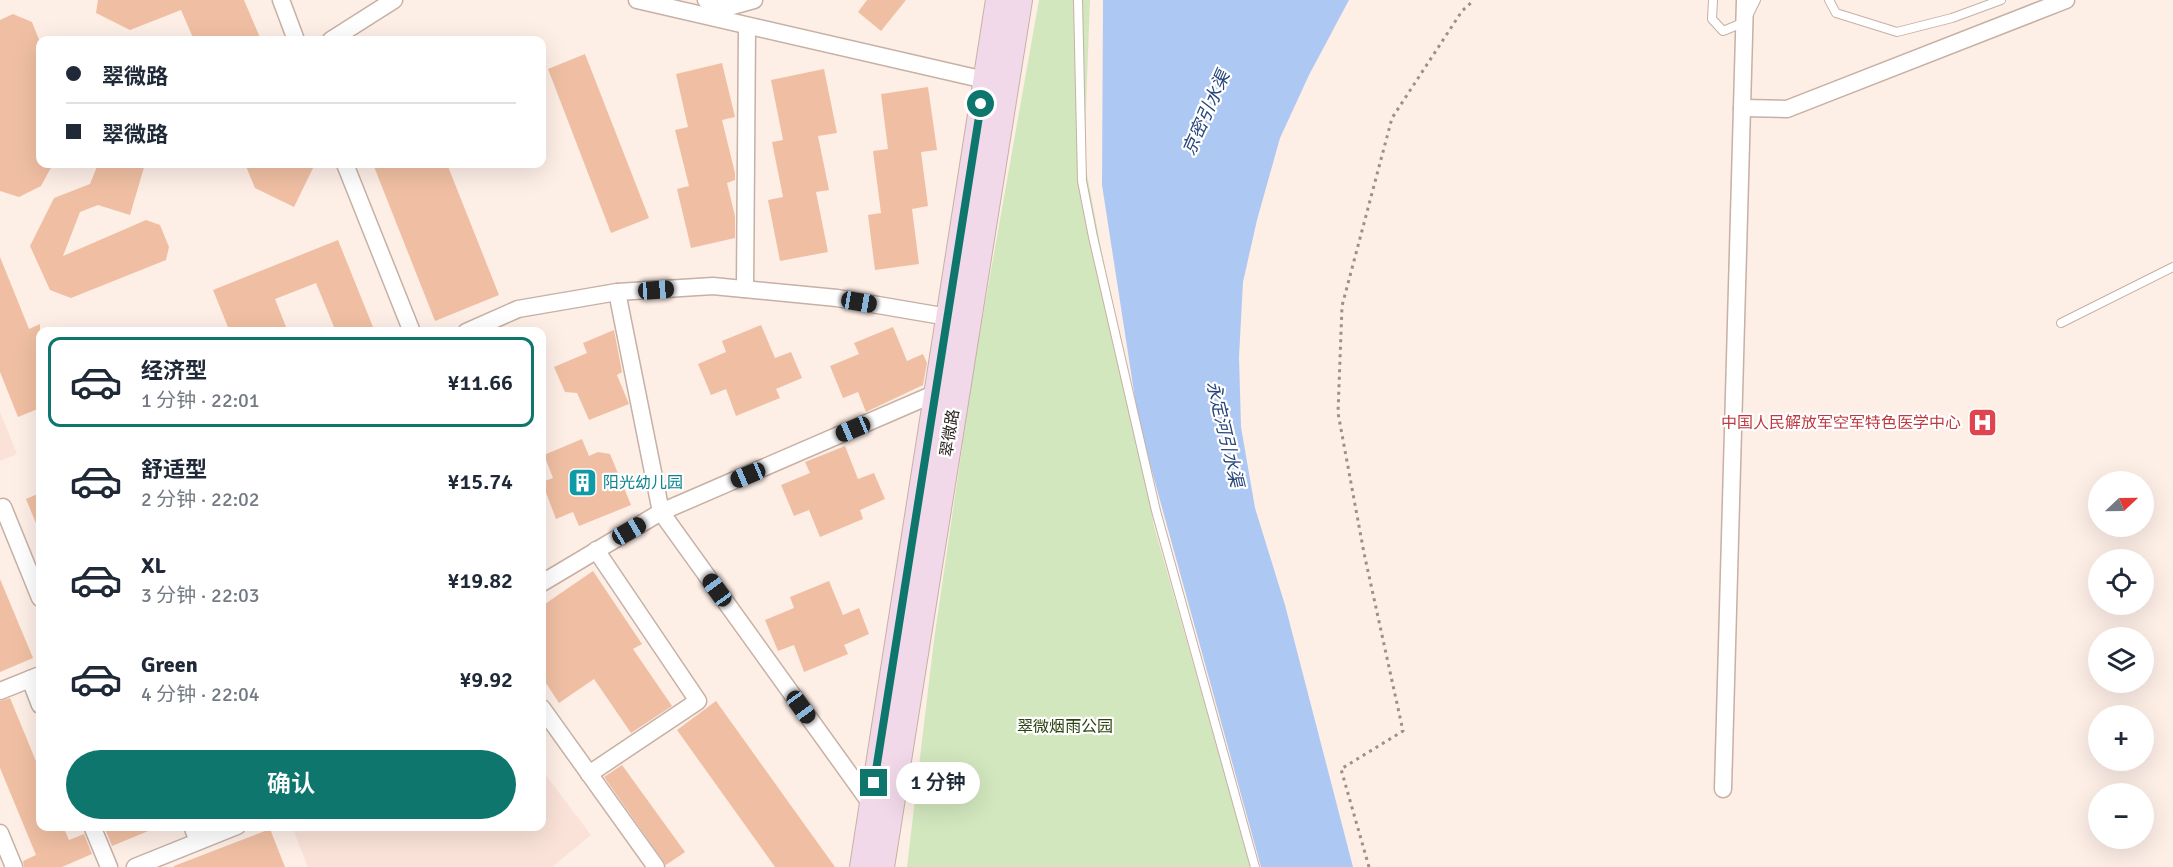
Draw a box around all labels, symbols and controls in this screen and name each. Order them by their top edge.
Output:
text: 翠微路 [102,63,168,90]
water label: 京密引水渠 [1178,65,1236,159]
route start [967,90,994,117]
text: 翠微路 [102,121,168,148]
car [637,280,675,300]
car [840,290,878,314]
icon: car [69,355,123,409]
text: 经济型 [141,357,207,384]
text: ¥11.66 [448,369,513,396]
water label: 永定河引水渠 [1202,379,1249,492]
text: 1 分钟 · 22:01 [141,388,260,413]
hospital icon: 中国人民解放军空军特色医学中心 [1966,407,1998,439]
street label: 翠微路 [936,408,964,458]
place label: 中国人民解放军空军特色医学中心 [1721,413,1961,433]
car [833,414,873,444]
icon: car [69,454,123,508]
text: 舒适型 [141,456,207,483]
car [728,460,768,490]
building icon: 阳光幼儿园 [566,467,598,499]
text: ¥15.74 [448,468,513,495]
north arrow [2088,471,2154,537]
map controls [2088,471,2154,849]
place label: 阳光幼儿园 [603,473,683,493]
text: 2 分钟 · 22:02 [141,487,260,512]
car [609,514,649,548]
button: locate [2088,549,2154,615]
text: XL [141,552,166,579]
icon: car [69,553,123,607]
text: ¥19.82 [448,567,513,594]
car [699,570,735,610]
text: 3 分钟 · 22:03 [141,583,260,608]
button: layers [2088,627,2154,693]
text: Green [141,651,198,678]
icon: car [69,652,123,706]
text: ¥9.92 [459,666,513,693]
text: 4 分钟 · 22:04 [141,682,260,707]
car [783,687,819,727]
button: + [2088,705,2154,771]
park label: 翠微烟雨公园 [1017,717,1113,737]
button: 确认 [66,750,516,819]
callout: 1 分钟 [895,762,979,804]
route end [860,769,887,796]
text: 1 分钟 [910,770,966,795]
button: − [2088,783,2154,849]

